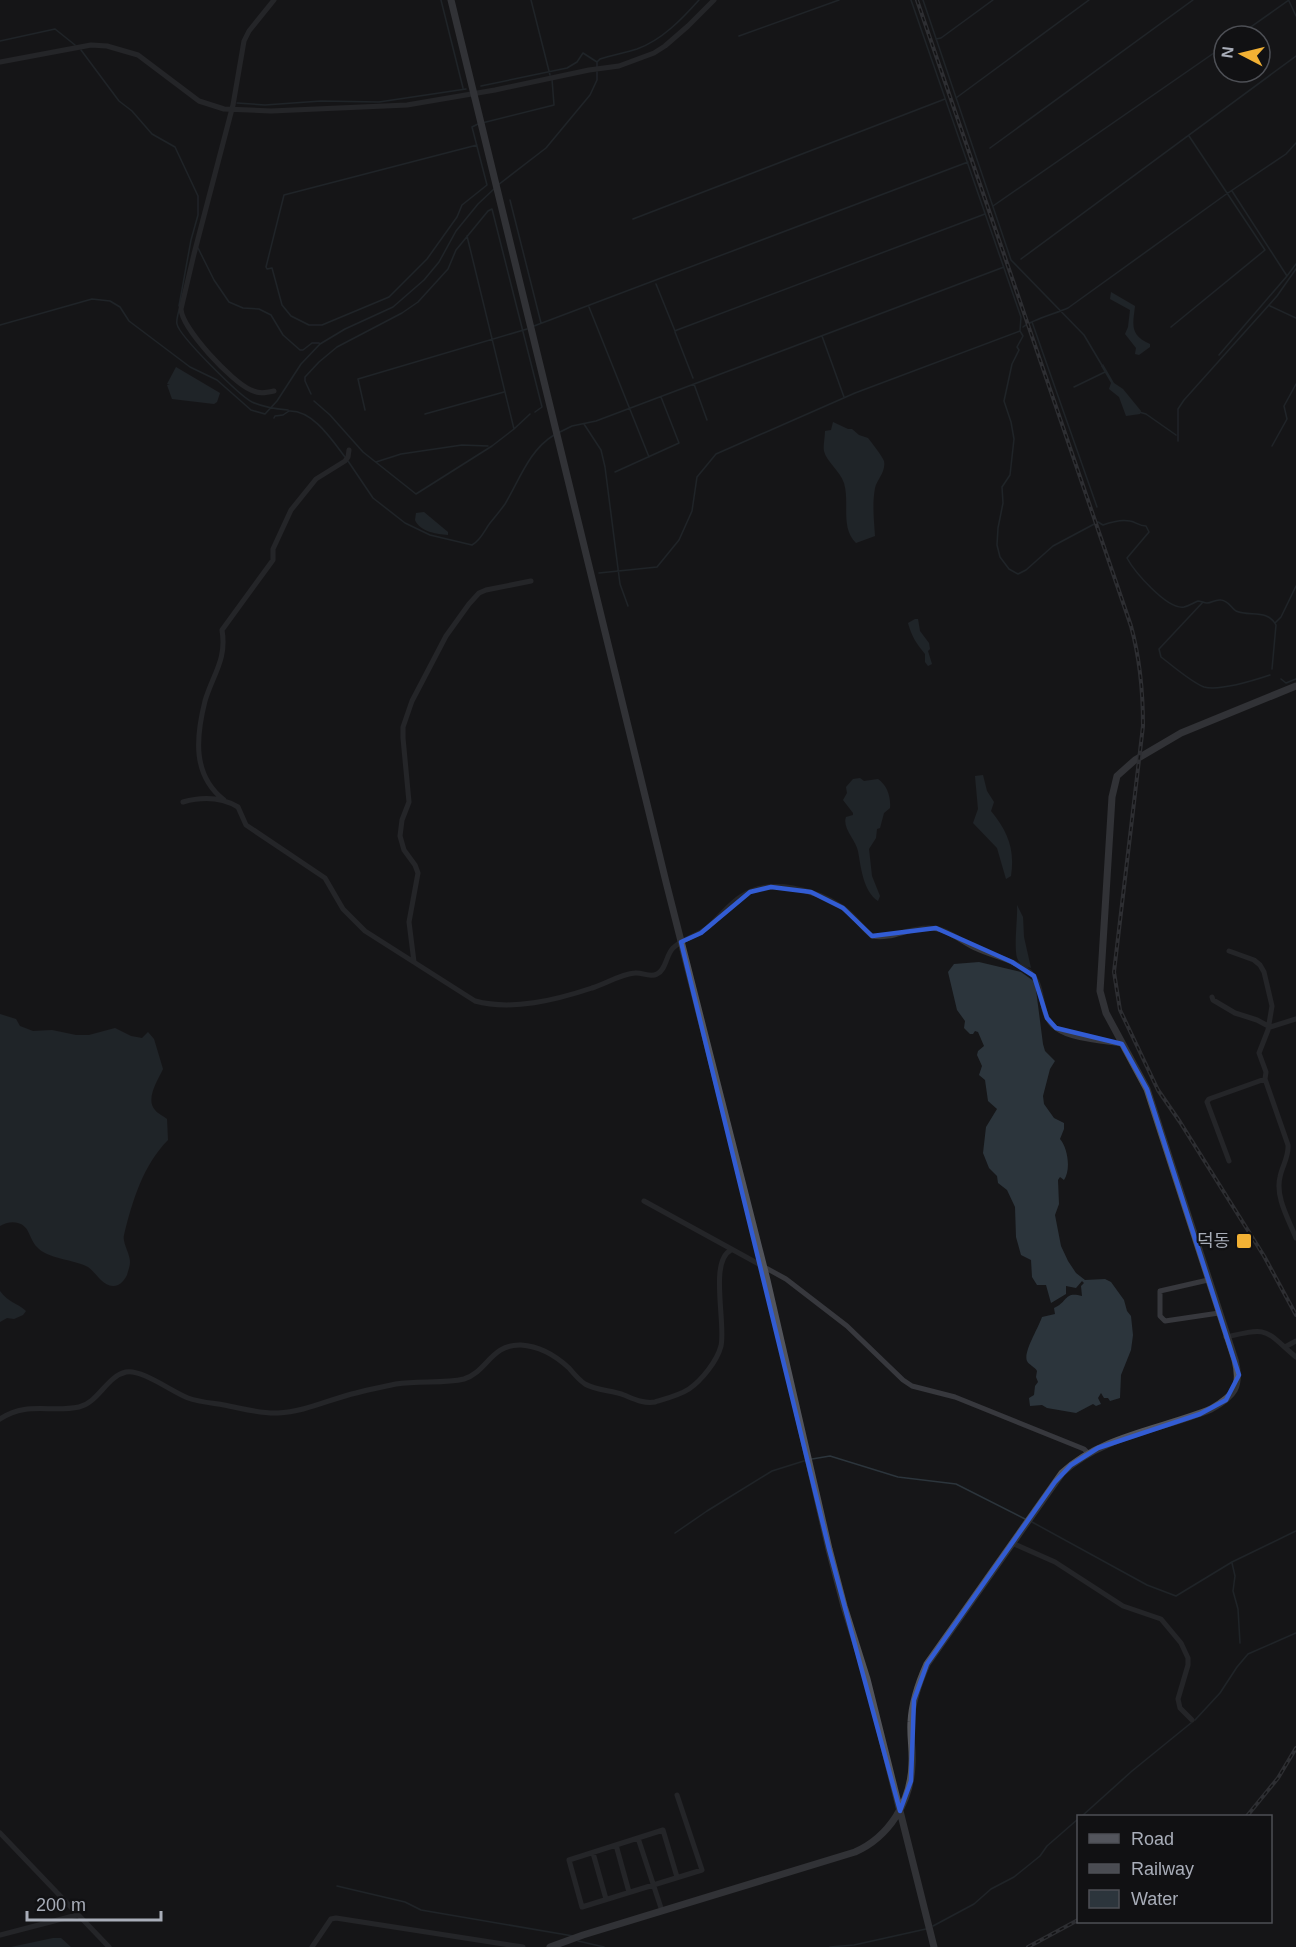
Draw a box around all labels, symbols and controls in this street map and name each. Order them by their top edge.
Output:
north arrow [1212,24,1272,84]
text: N [1218,45,1237,59]
place label: 덕동 [1197,1231,1230,1251]
marker: 덕동 [1235,1232,1253,1250]
legend [1077,1815,1272,1923]
text: Road [1131,1829,1174,1849]
text: Railway [1131,1859,1194,1879]
scale bar [27,1884,160,1922]
text: Water [1131,1889,1178,1909]
text: 200 m [36,1895,86,1915]

